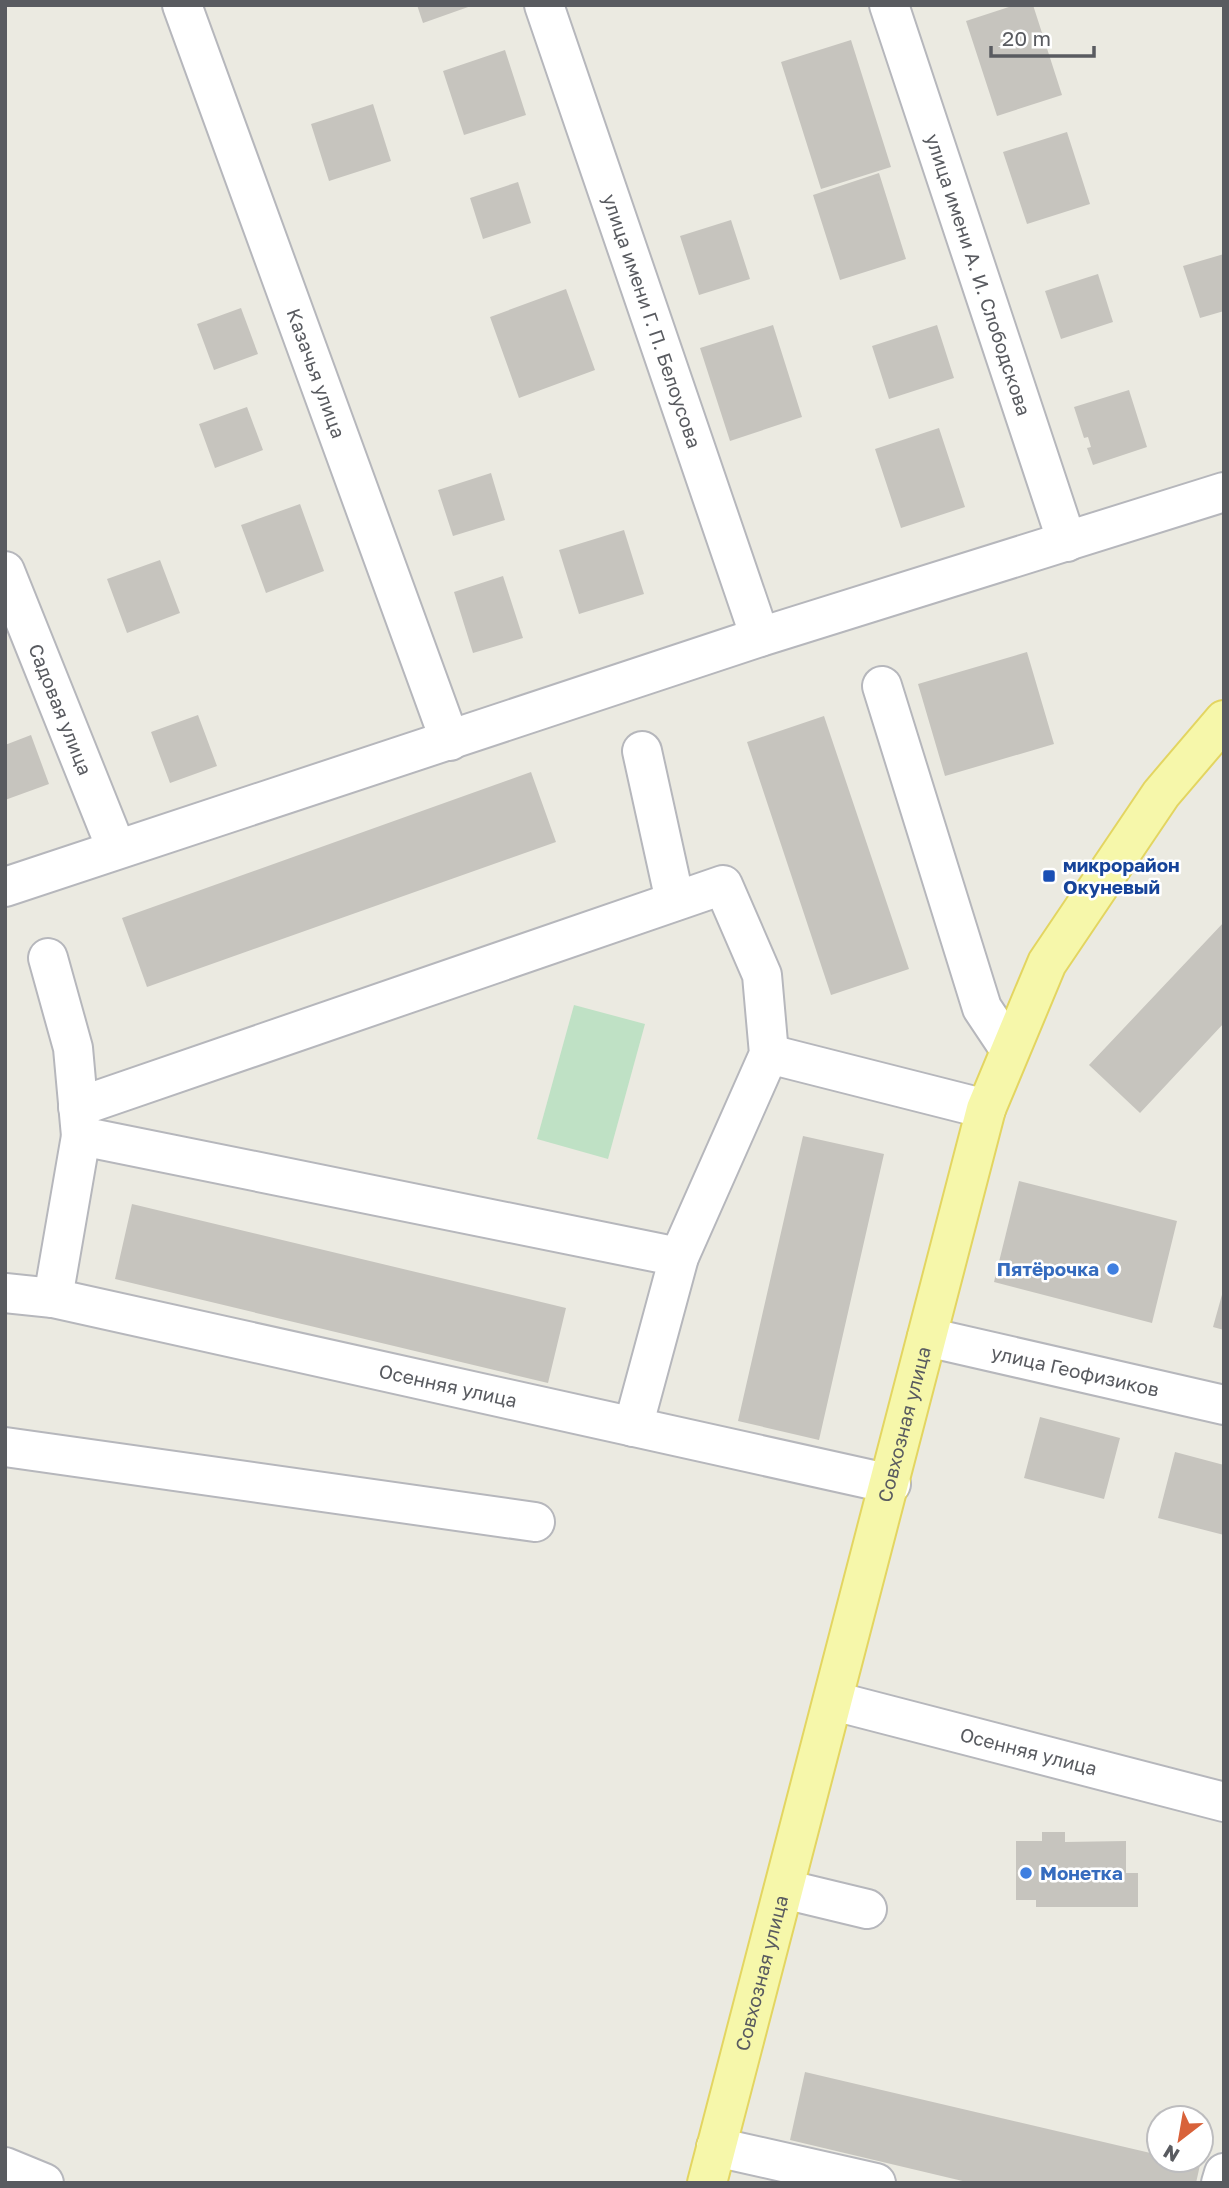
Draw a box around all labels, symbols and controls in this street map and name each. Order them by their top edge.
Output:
scale bar [991,14,1094,58]
text: 20 m [1002,25,1051,51]
street label: улица имени А. И. Слободскова [921,130,1036,418]
street label: улица имени Г. П. Белоусова [598,191,707,451]
street label: Казачья улица [282,305,351,441]
street label: Садовая улица [24,640,97,778]
place label: микрорайон Окуневый [1063,853,1180,898]
marker: микрорайон Окуневый [1041,868,1057,884]
place label: Пятёрочка [997,1257,1099,1280]
marker: Пятёрочка [1105,1261,1121,1277]
street label: улица Геофизиков [989,1340,1161,1401]
street label: Совхозная улица [872,1344,935,1504]
street label: Осенняя улица [377,1359,519,1412]
street label: Осенняя улица [958,1722,1100,1780]
place label: Монетка [1040,1861,1123,1884]
marker: Монетка [1018,1865,1034,1881]
street label: Совхозная улица [730,1893,792,2053]
north arrow [1145,2104,1215,2174]
text: N [1159,2140,1183,2168]

